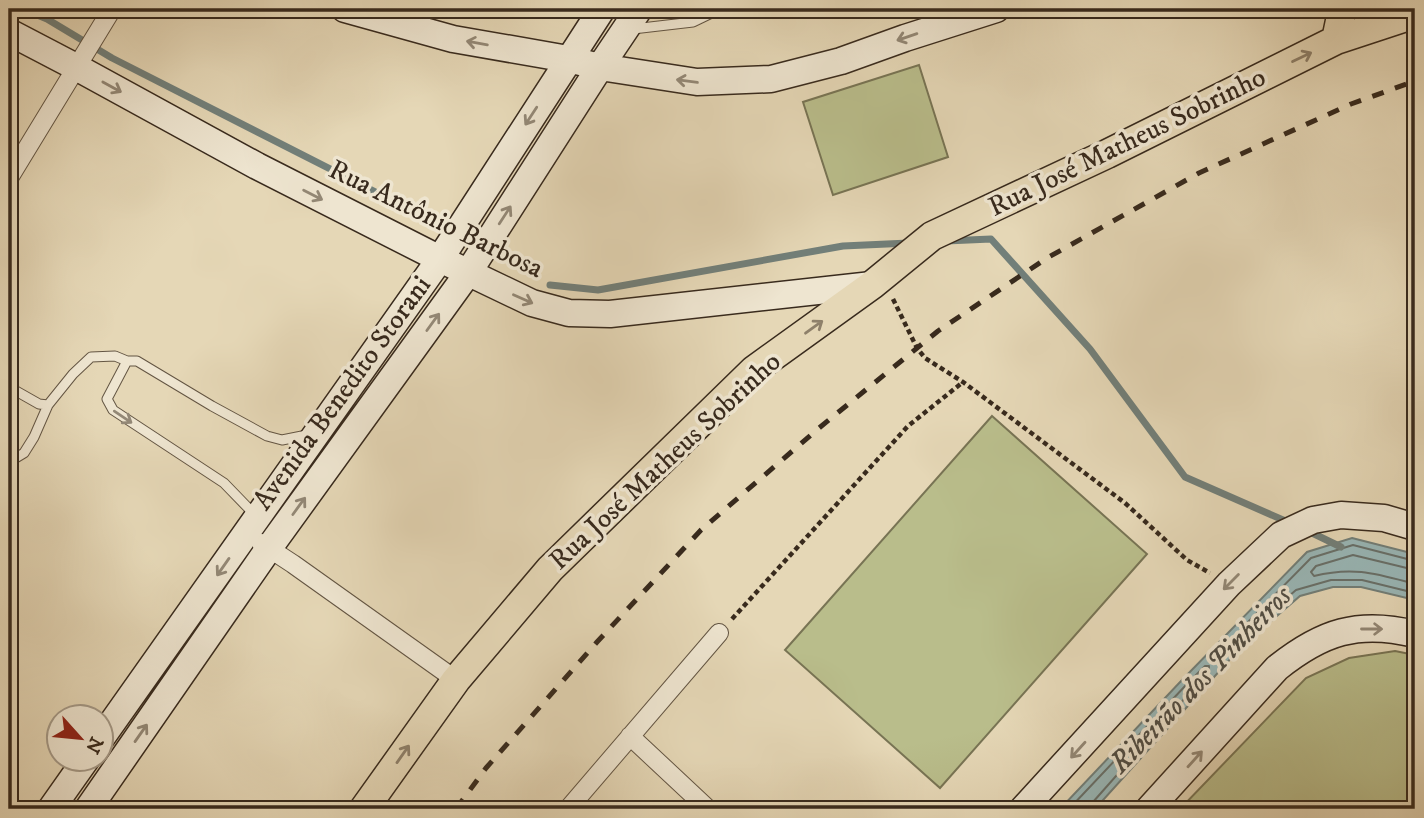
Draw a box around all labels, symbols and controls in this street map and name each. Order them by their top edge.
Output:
one-way arrow [897,32,919,44]
one-way arrow [466,36,489,49]
one-way arrow [1291,50,1312,64]
street label: Rua José Matheus Sobrinho [982,60,1272,224]
one-way arrow [676,74,698,87]
one-way arrow [102,80,122,94]
one-way arrow [524,106,538,126]
street label: Rua Antônio Barbosa [323,152,549,286]
one-way arrow [302,188,323,202]
one-way arrow [498,206,512,226]
street label: Avenida Benedito Storani [245,269,439,517]
one-way arrow [512,293,534,306]
one-way arrow [425,313,440,332]
one-way arrow [804,320,823,334]
street label: Rua José Matheus Sobrinho [542,344,788,578]
one-way arrow [113,410,133,424]
one-way arrow [292,497,306,516]
one-way arrow [216,557,230,576]
one-way arrow [1223,574,1240,591]
water label: Ribeirão dos Pinheiros [1101,578,1301,782]
one-way arrow [1360,622,1383,636]
north arrow [46,702,116,772]
one-way arrow [134,724,148,743]
text: N [80,733,108,758]
one-way arrow [1069,741,1086,758]
one-way arrow [396,745,410,764]
one-way arrow [1187,750,1203,768]

